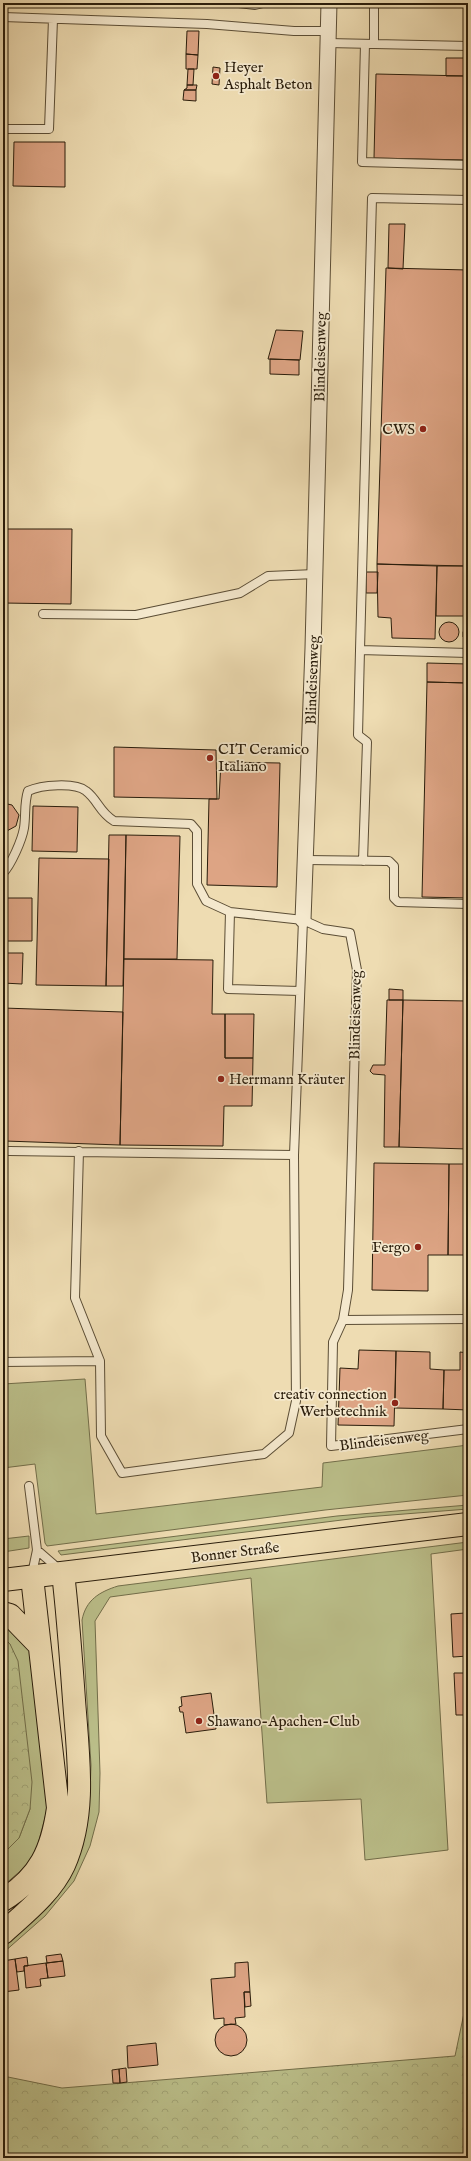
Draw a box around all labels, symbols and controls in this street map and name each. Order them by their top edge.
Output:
place label: Heyer Asphalt Beton [223,58,312,94]
marker: Heyer Asphalt Beton [211,71,221,81]
street label: Blindeisenweg [310,311,331,402]
place label: CWS [382,420,415,439]
marker: CWS [418,424,428,434]
street label: Blindeisenweg [301,634,324,725]
place label: CIT Ceramico Italiano [218,740,309,776]
marker: CIT Ceramico Italiano [205,753,215,763]
street label: Blindeisenweg [345,969,366,1060]
place label: Herrmann Kräuter [229,1070,346,1089]
marker: Herrmann Kräuter [216,1074,226,1084]
place label: Fergo [372,1238,410,1257]
marker: Fergo [413,1242,423,1252]
place label: creativ connection Werbetechnik [274,1385,388,1421]
marker: creativ connection Werbetechnik [390,1398,400,1408]
street label: Blindeisenweg [338,1425,431,1455]
street label: Bonner Straße [190,1538,281,1567]
place label: Shawano-Apachen-Club [207,1712,360,1731]
marker: Shawano-Apachen-Club [194,1716,204,1726]

